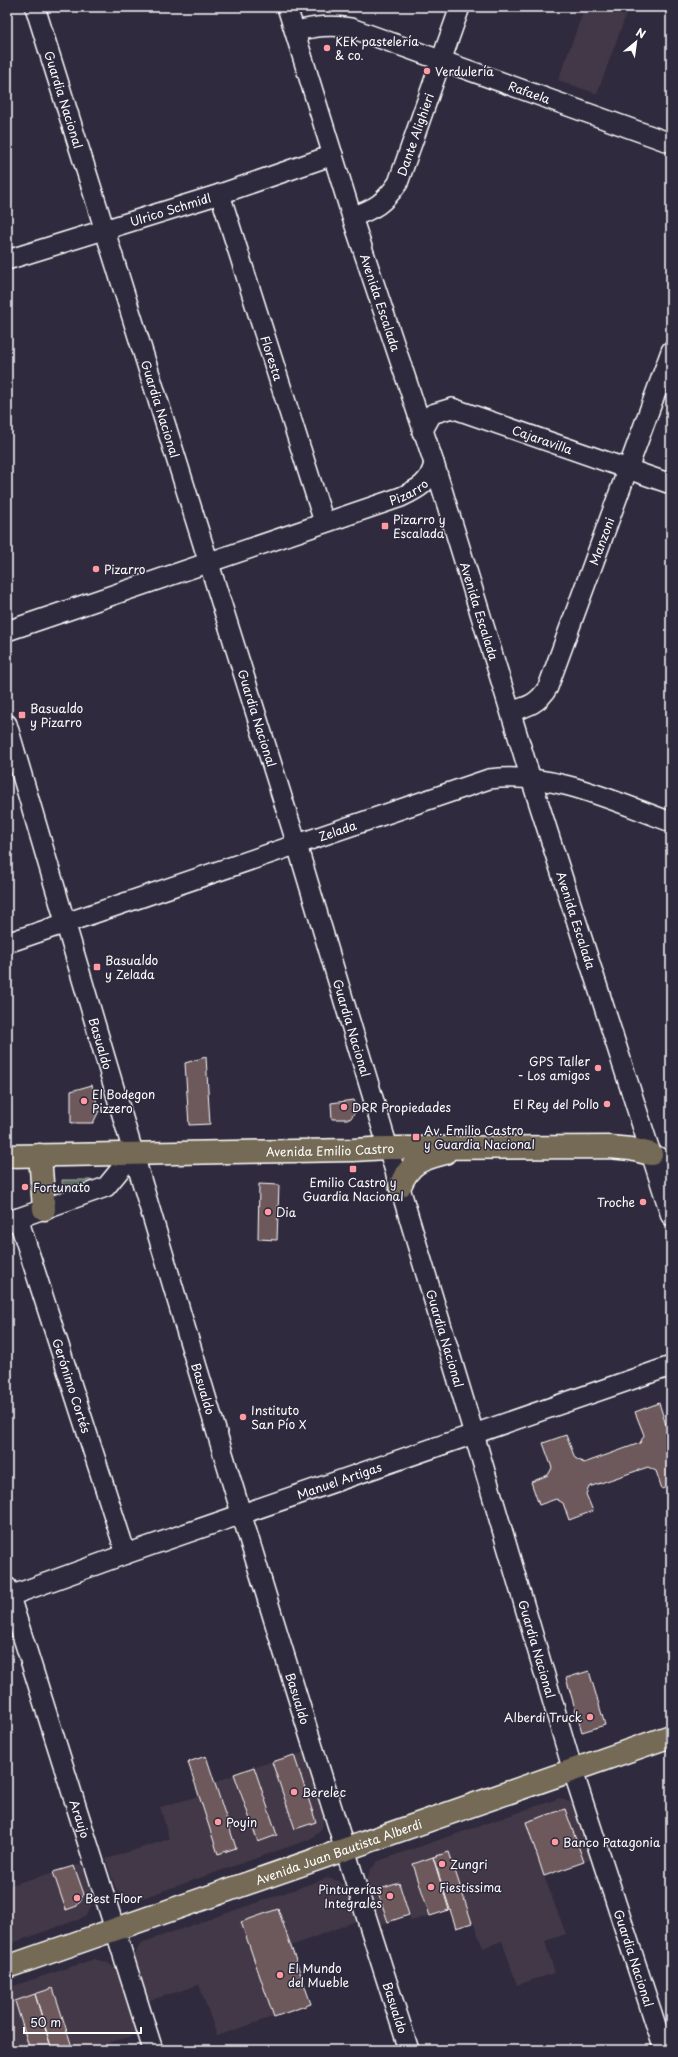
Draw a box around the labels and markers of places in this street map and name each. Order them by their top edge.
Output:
place label: KEK pastelería & co. [335,32,419,64]
marker: KEK pastelería & co. [322,43,332,53]
place label: Verdulería [435,62,494,80]
marker: Verdulería [422,66,432,76]
place label: Pizarro y Escalada [393,510,446,542]
marker: Pizarro y Escalada [380,521,390,531]
place label: Pizarro [104,560,146,578]
marker: Pizarro [91,564,101,574]
place label: Basualdo y Pizarro [30,699,84,731]
marker: Basualdo y Pizarro [17,710,27,720]
place label: Basualdo y Zelada [105,951,159,983]
marker: Basualdo y Zelada [92,962,102,972]
place label: GPS Taller - Los amigos [518,1052,591,1084]
marker: GPS Taller - Los amigos [593,1063,603,1073]
place label: El Bodegon Pizzero [92,1085,155,1117]
place label: El Rey del Pollo [513,1095,599,1113]
marker: El Bodegon Pizzero [79,1096,89,1106]
place label: DRR Propiedades [352,1098,451,1116]
marker: El Rey del Pollo [602,1099,612,1109]
marker: DRR Propiedades [339,1102,349,1112]
place label: Av. Emilio Castro y Guardia Nacional [424,1121,535,1153]
marker: Av. Emilio Castro y Guardia Nacional [411,1132,421,1142]
marker: Emilio Castro y Guardia Nacional [348,1164,358,1174]
place label: Emilio Castro y Guardia Nacional [302,1173,404,1205]
place label: Fortunato [33,1178,91,1196]
marker: Fortunato [20,1182,30,1192]
place label: Troche [597,1193,635,1211]
marker: Troche [638,1197,648,1207]
place label: Dia [276,1203,297,1221]
marker: Dia [263,1207,273,1217]
place label: Instituto San Pío X [251,1401,307,1433]
marker: Instituto San Pío X [238,1412,248,1422]
place label: Alberdi Truck [504,1708,582,1726]
marker: Alberdi Truck [585,1712,595,1722]
place label: Berelec [302,1783,346,1801]
marker: Berelec [289,1787,299,1797]
place label: Poyin [226,1813,257,1831]
marker: Poyin [213,1817,223,1827]
place label: Banco Patagonia [563,1833,661,1851]
marker: Banco Patagonia [550,1837,560,1847]
place label: Zungri [450,1855,488,1873]
marker: Zungri [437,1859,447,1869]
place label: Fiestissima [439,1878,502,1896]
place label: Pinturerías Integrales [318,1880,383,1912]
marker: Fiestissima [426,1882,436,1892]
place label: Best Floor [85,1889,143,1907]
marker: Pinturerías Integrales [385,1891,395,1901]
marker: Best Floor [72,1893,82,1903]
place label: El Mundo del Mueble [288,1959,350,1991]
marker: El Mundo del Mueble [275,1970,285,1980]

